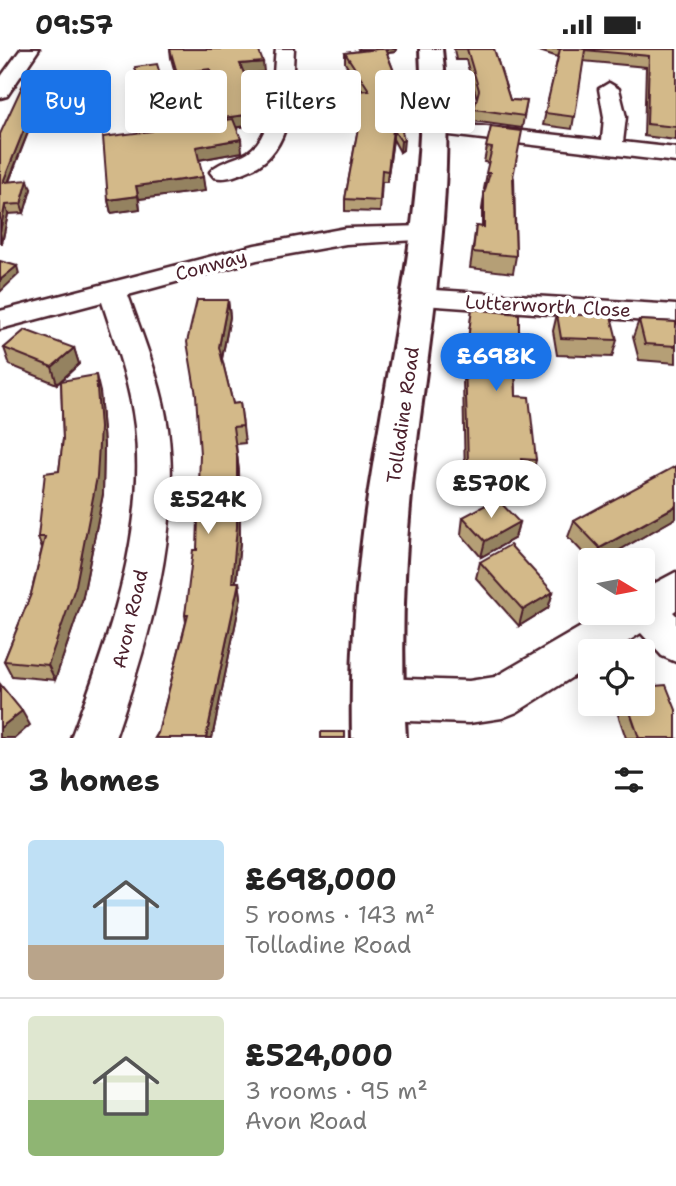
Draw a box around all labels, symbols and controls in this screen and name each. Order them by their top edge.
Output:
text: 09:57 [35,7,113,42]
chip: Buy [21,70,111,133]
chip: Rent [125,70,227,133]
chip: Filters [241,70,361,133]
chip: New [375,70,475,133]
street label: Conway [173,244,249,286]
street label: Lutterworth Close [464,289,632,323]
pin: £698K [447,333,545,393]
text: £698K [457,341,535,371]
street label: Tolladine Road [381,345,425,485]
pin: £570K [442,461,540,520]
text: £570K [452,468,530,498]
pin: £524K [159,477,257,536]
text: £524K [170,484,246,514]
north arrow [578,548,654,625]
map controls [578,548,655,716]
street label: Avon Road [106,567,154,671]
button: locate [578,639,655,716]
text: 3 homes [28,760,160,801]
icon: filters [610,761,648,799]
text: £698,000 [245,859,397,900]
icon: home [84,868,168,952]
text: 5 rooms · 143 m² [245,900,435,930]
text: Tolladine Road [245,930,411,960]
text: £524,000 [245,1035,393,1076]
icon: home [84,1044,168,1128]
text: 3 rooms · 95 m² [245,1076,428,1106]
text: Avon Road [245,1106,367,1136]

